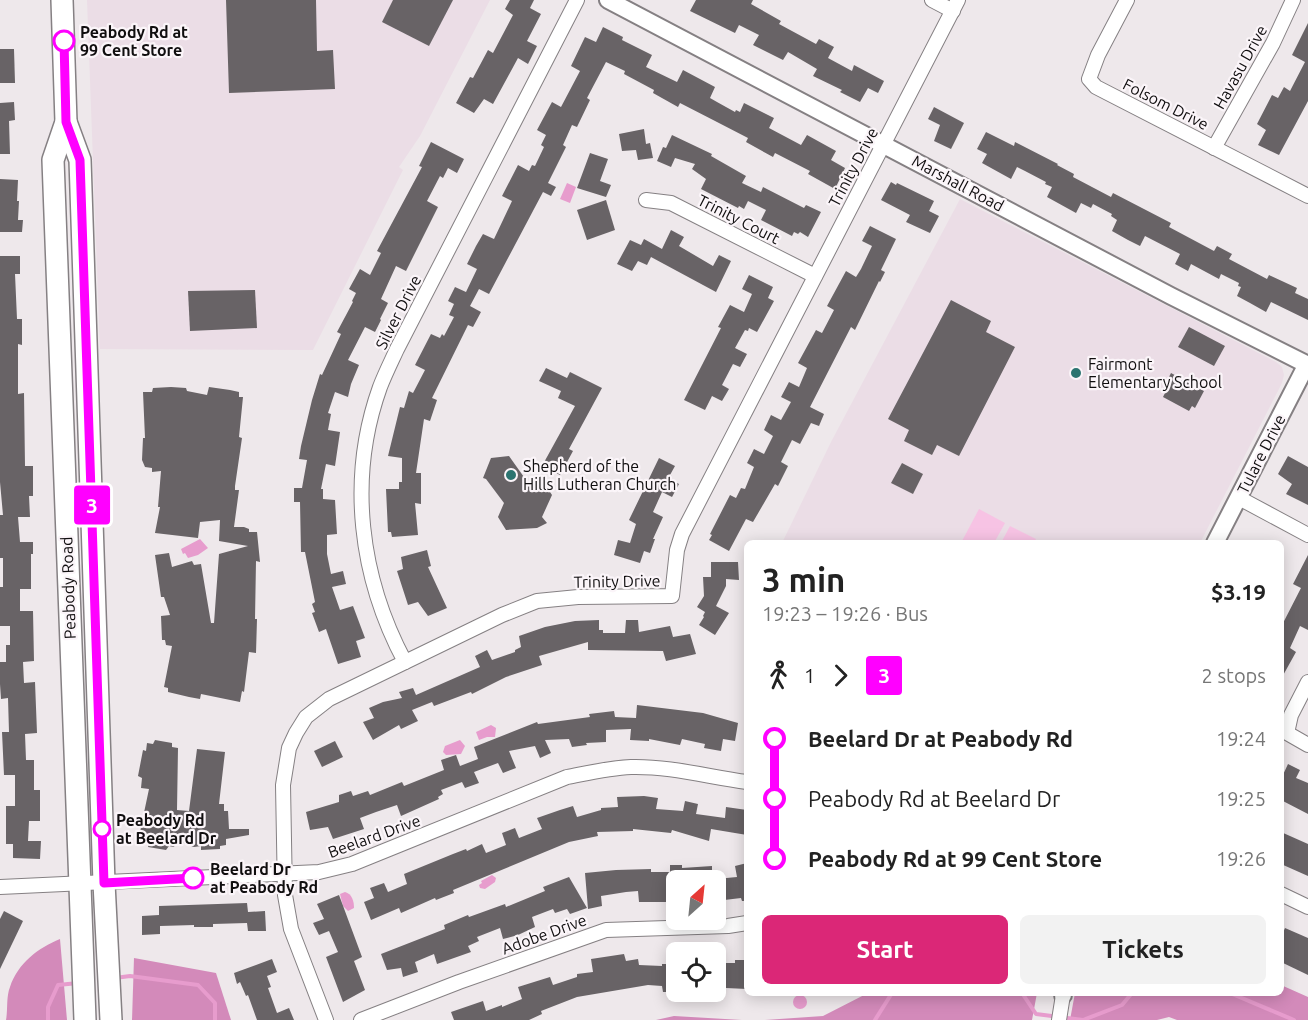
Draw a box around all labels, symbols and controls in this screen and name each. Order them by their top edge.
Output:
street label: Havasu Drive [1210,22,1270,112]
place label: Peabody Rd at 99 Cent Store [80,23,188,59]
marker: Peabody Rd at 99 Cent Store [53,30,75,52]
street label: Folsom Drive [1120,75,1212,133]
street label: Trinity Drive [825,124,881,210]
street label: Marshall Road [909,151,1007,215]
street label: Trinity Court [695,191,784,248]
street label: Silver Drive [372,272,424,352]
place label: Fairmont Elementary School [1088,355,1222,391]
marker: Fairmont Elementary School [1069,366,1083,380]
street label: Tulare Drive [1233,411,1289,497]
place label: Shepherd of the Hills Lutheran Church [523,457,676,493]
marker: Shepherd of the Hills Lutheran Church [504,468,518,482]
line badge: 3 [72,486,112,524]
text: 3 [86,493,98,517]
street label: Peabody Road [57,536,79,640]
text: 3 min [762,561,845,598]
street label: Trinity Drive [573,571,661,591]
text: $3.19 [1211,579,1266,604]
text: 19:23 – 19:26 · Bus [762,602,928,625]
icon: walk [762,659,795,692]
icon: forward [824,659,857,692]
text: 3 [878,663,890,687]
text: 1 [804,664,815,687]
text: 2 stops [1202,664,1266,687]
text: Beelard Dr at Peabody Rd [808,726,1073,751]
text: 19:24 [1216,727,1266,750]
text: Peabody Rd at Beelard Dr [808,786,1060,811]
text: 19:25 [1216,787,1266,810]
place label: Peabody Rd at Beelard Dr [116,811,217,847]
street label: Beelard Drive [325,811,423,861]
marker: Peabody Rd at Beelard Dr [93,820,111,838]
text: Peabody Rd at 99 Cent Store [808,846,1102,871]
text: 19:26 [1216,847,1266,870]
place label: Beelard Dr at Peabody Rd [210,860,318,896]
marker: Beelard Dr at Peabody Rd [182,867,204,889]
north arrow [666,870,726,930]
map controls [666,870,726,1002]
street label: Adobe Drive [499,910,589,958]
button: Start [762,915,1008,984]
button: Tickets [1020,915,1266,984]
button: locate [666,942,726,1002]

